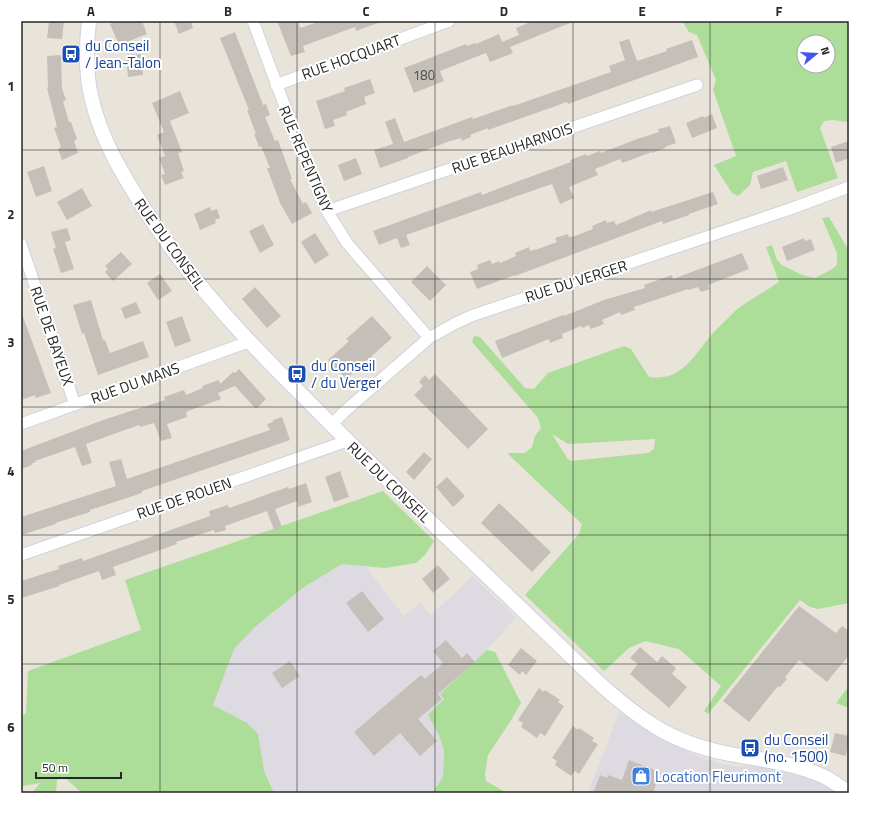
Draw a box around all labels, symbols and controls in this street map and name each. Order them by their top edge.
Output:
text: A [87,1,95,21]
text: B [224,1,232,21]
text: C [362,1,370,21]
text: D [500,1,508,21]
text: E [638,1,646,21]
text: F [776,1,783,21]
street label: RUE HOCQUART [298,28,404,86]
place label: du Conseil / Jean-Talon [85,34,161,74]
north arrow [796,34,836,74]
bus stop icon: du Conseil / Jean-Talon [60,43,82,65]
text: N [817,45,834,57]
house number: 180 [413,65,435,85]
text: 1 [7,76,15,96]
street label: RUE REPENTIGNY [273,102,339,216]
street label: RUE BEAUHARNOIS [448,117,576,179]
street label: RUE DU CONSEIL [129,193,211,295]
text: 2 [7,204,15,224]
street label: RUE DU VERGER [522,254,630,308]
street label: RUE DE BAYEUX [24,283,80,389]
text: 3 [7,332,15,352]
place label: du Conseil / du Verger [311,354,381,394]
street label: RUE DU MANS [87,356,183,410]
bus stop icon: du Conseil / du Verger [286,363,308,385]
street label: RUE DU CONSEIL [342,436,436,528]
text: 4 [7,461,15,481]
street label: RUE DE ROUEN [133,471,235,525]
text: 5 [7,589,15,609]
text: 6 [7,717,15,737]
place label: du Conseil (no. 1500) [764,728,829,768]
bus stop icon: du Conseil (no. 1500) [739,737,761,759]
scale bar [36,754,121,780]
text: 50 m [42,758,68,777]
shop icon: Location Fleurimont [630,765,652,787]
place label: Location Fleurimont [655,765,782,788]

